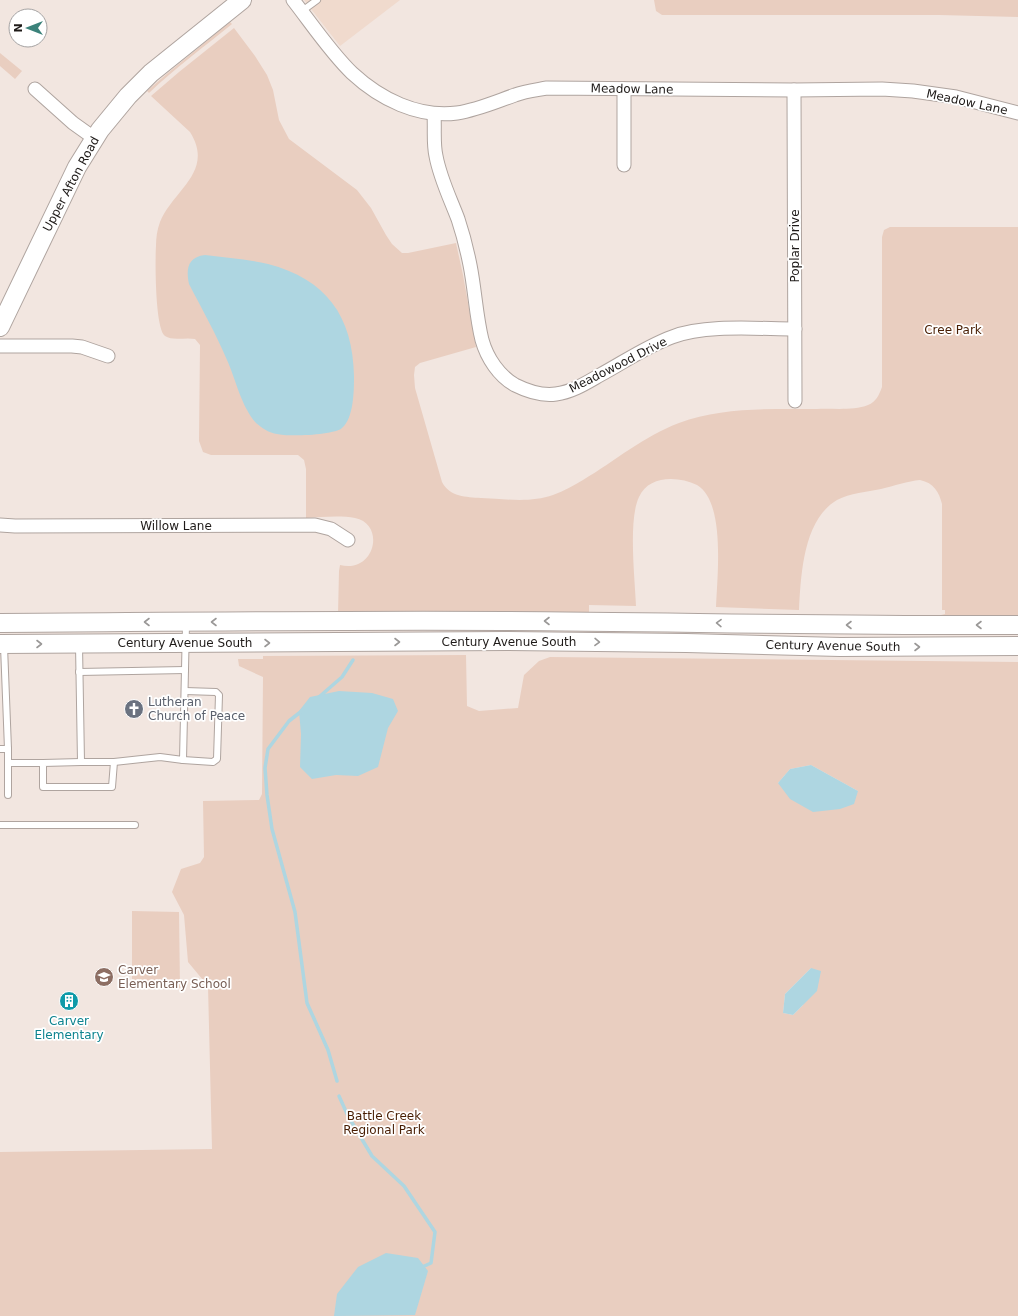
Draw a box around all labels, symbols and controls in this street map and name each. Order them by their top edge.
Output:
north arrow [8,8,48,48]
text: N [12,23,25,33]
street label: Meadow Lane [591,81,673,97]
street label: Meadow Lane [925,87,1009,117]
street label: Upper Afton Road [40,134,102,234]
street label: Poplar Drive [788,209,802,283]
park label: Cree Park [924,323,982,337]
street label: Meadowood Drive [567,334,669,396]
street label: Willow Lane [140,519,212,533]
one-way arrow [544,617,550,625]
one-way arrow [144,618,150,626]
one-way arrow [211,618,217,626]
one-way arrow [716,619,722,627]
one-way arrow [846,621,852,629]
one-way arrow [976,621,982,629]
street label: Century Avenue South [442,635,576,649]
street label: Century Avenue South [118,636,252,650]
one-way arrow [394,638,400,646]
one-way arrow [594,638,600,646]
street label: Century Avenue South [765,638,901,654]
one-way arrow [264,639,270,647]
one-way arrow [36,640,42,648]
one-way arrow [914,643,920,651]
place label: Lutheran Church of Peace [148,695,245,723]
church icon: Lutheran Church of Peace [123,698,145,720]
place label: Carver Elementary School [118,963,231,991]
school or university icon: Carver Elementary School [93,966,115,988]
building icon: Carver Elementary [58,990,80,1012]
place label: Carver Elementary [34,1014,104,1042]
park label: Battle Creek Regional Park [343,1109,425,1137]

